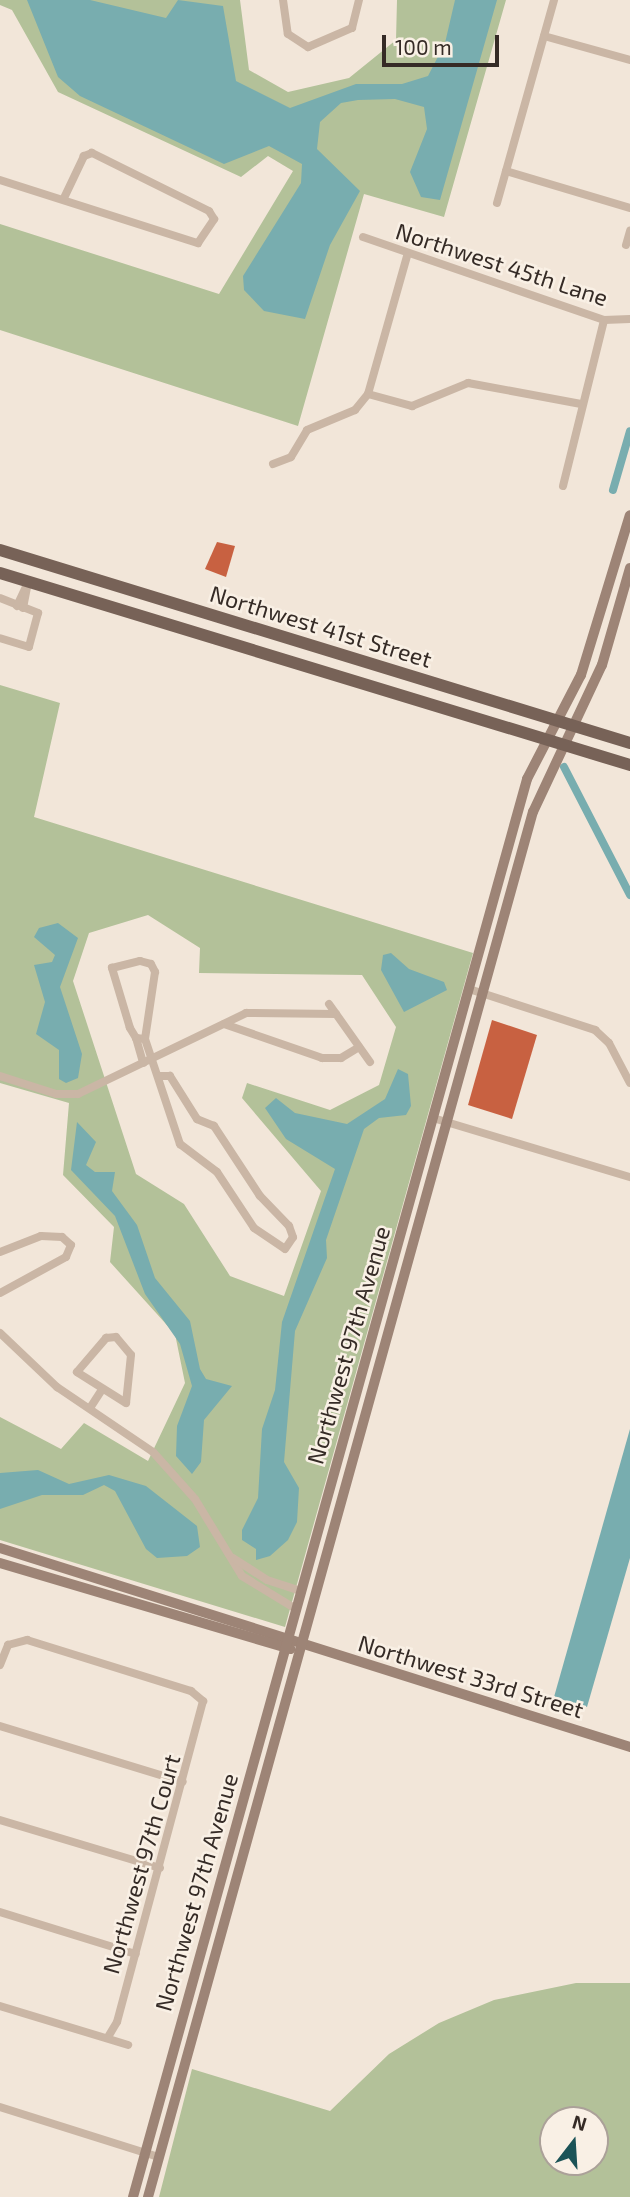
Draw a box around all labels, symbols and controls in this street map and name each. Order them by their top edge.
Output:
scale bar [385,21,502,65]
text: 100 m [395,34,452,59]
street label: Northwest 45th Lane [392,217,612,311]
street label: Northwest 41st Street [207,579,435,673]
street label: Northwest 97th Avenue [301,1223,395,1467]
street label: Northwest 33rd Street [355,1629,587,1723]
street label: Northwest 97th Court [96,1751,186,1977]
street label: Northwest 97th Avenue [149,1770,243,2014]
north arrow [539,2106,609,2176]
text: N [570,2109,590,2135]

